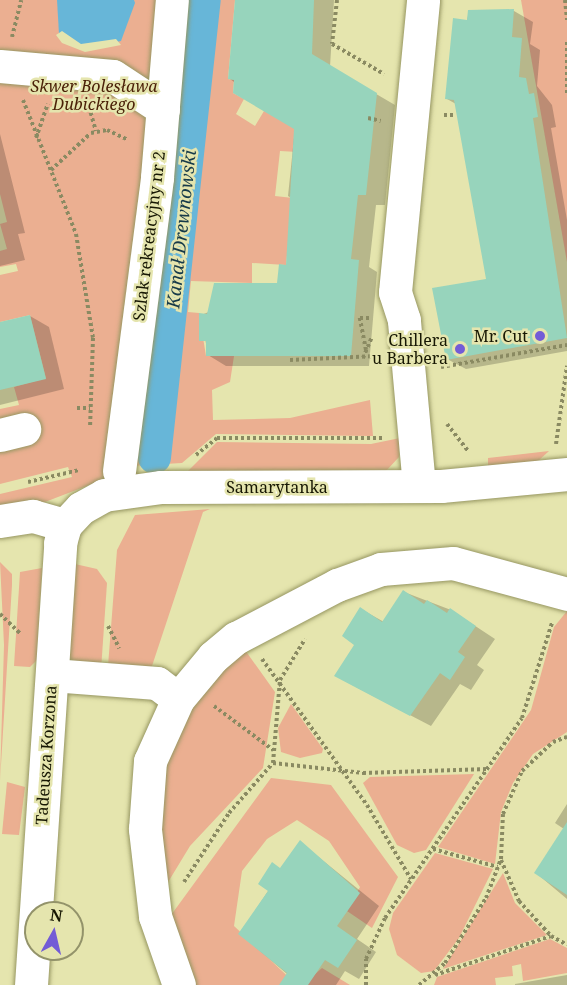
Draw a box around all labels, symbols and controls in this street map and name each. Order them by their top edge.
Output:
park label: Skwer Bolesława Dubickiego [30,76,158,114]
water label: Kanał Drewnowski [162,149,200,309]
street label: Szlak rekreacyjny nr 2 [129,150,169,322]
place label: Mr. Cut [474,326,528,346]
marker: Mr. Cut [533,329,547,343]
place label: Chillera u Barbera [372,330,448,368]
marker: Chillera u Barbera [453,342,467,356]
street label: Samarytanka [226,477,328,497]
street label: Tadeusza Korzona [32,685,60,825]
north arrow [24,901,84,961]
text: N [48,903,64,927]

